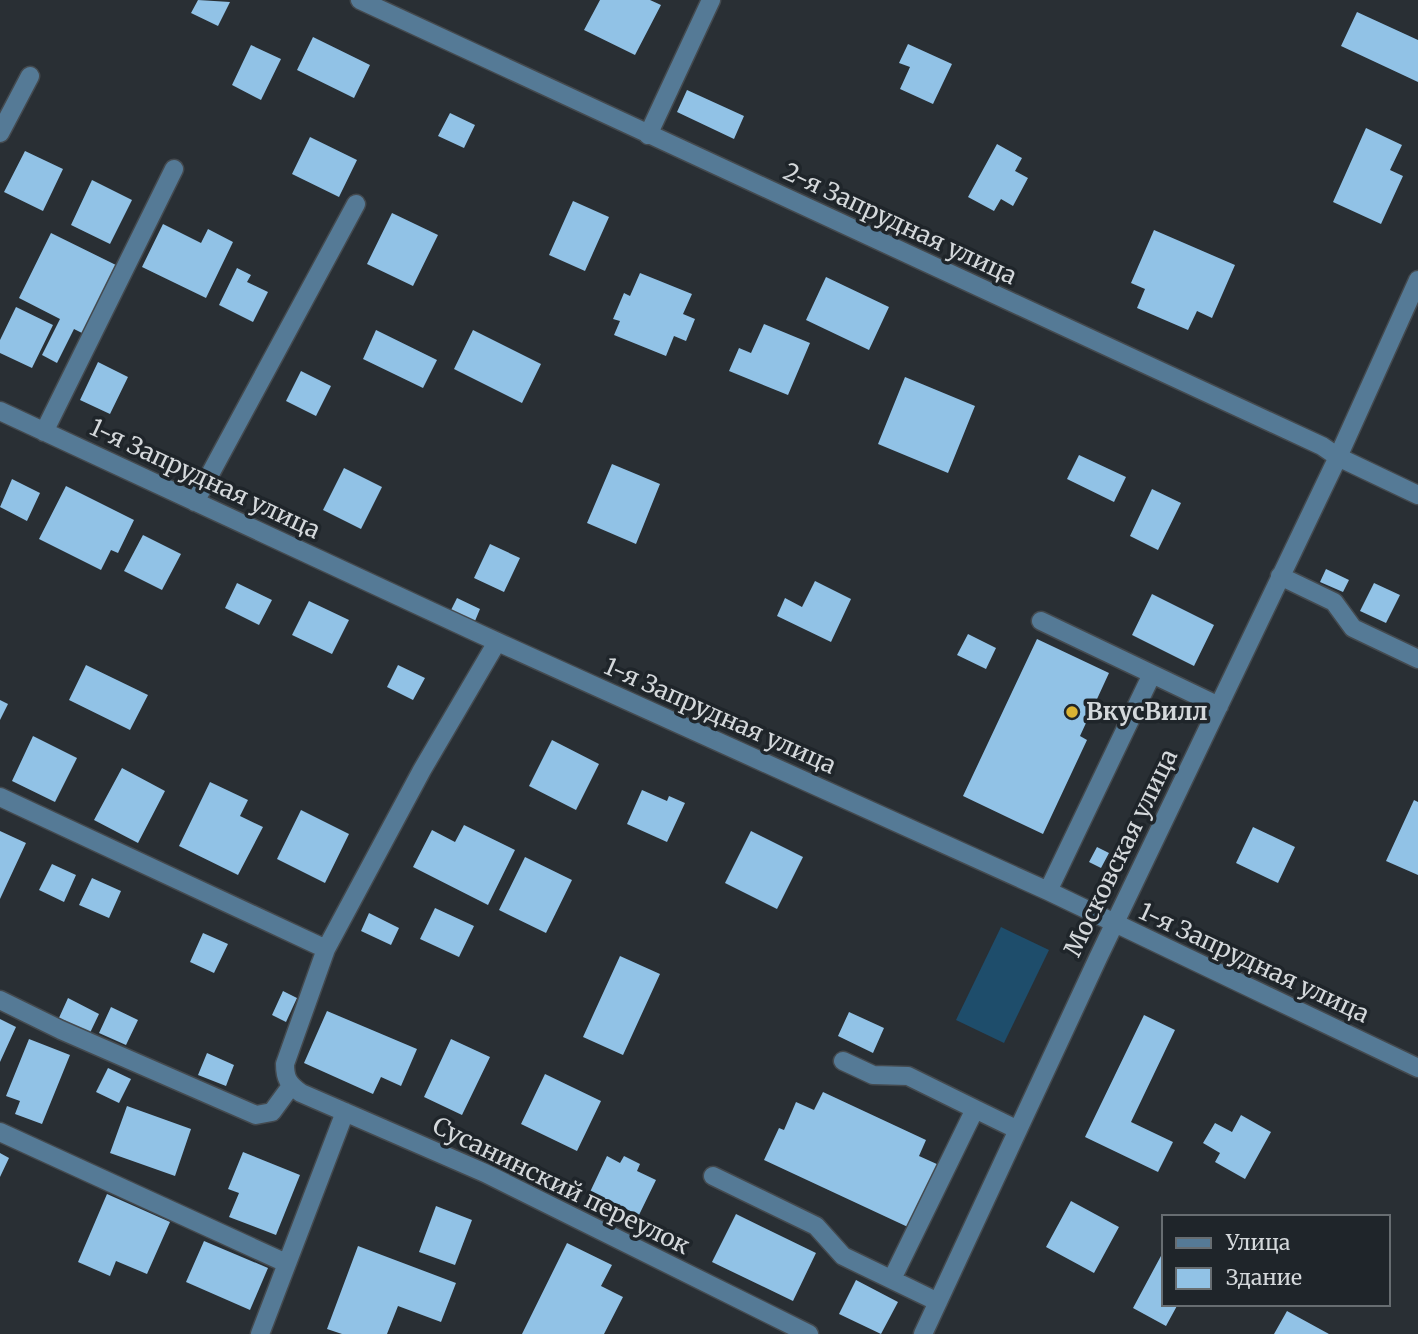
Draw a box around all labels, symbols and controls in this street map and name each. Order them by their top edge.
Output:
street label: 2-я Запрудная улица [779,156,1022,291]
street label: 1-я Запрудная улица [85,412,325,546]
street label: 1-я Запрудная улица [599,650,841,781]
place label: ВкусВилл [1086,696,1208,727]
marker: ВкусВилл [1064,704,1080,720]
street label: Московская улица [1057,744,1184,962]
street label: 1-я Запрудная улица [1134,896,1374,1030]
street label: Сусанинский переулок [428,1110,695,1261]
legend [1162,1215,1390,1306]
text: Улица [1225,1229,1290,1256]
text: Здание [1226,1264,1302,1291]

